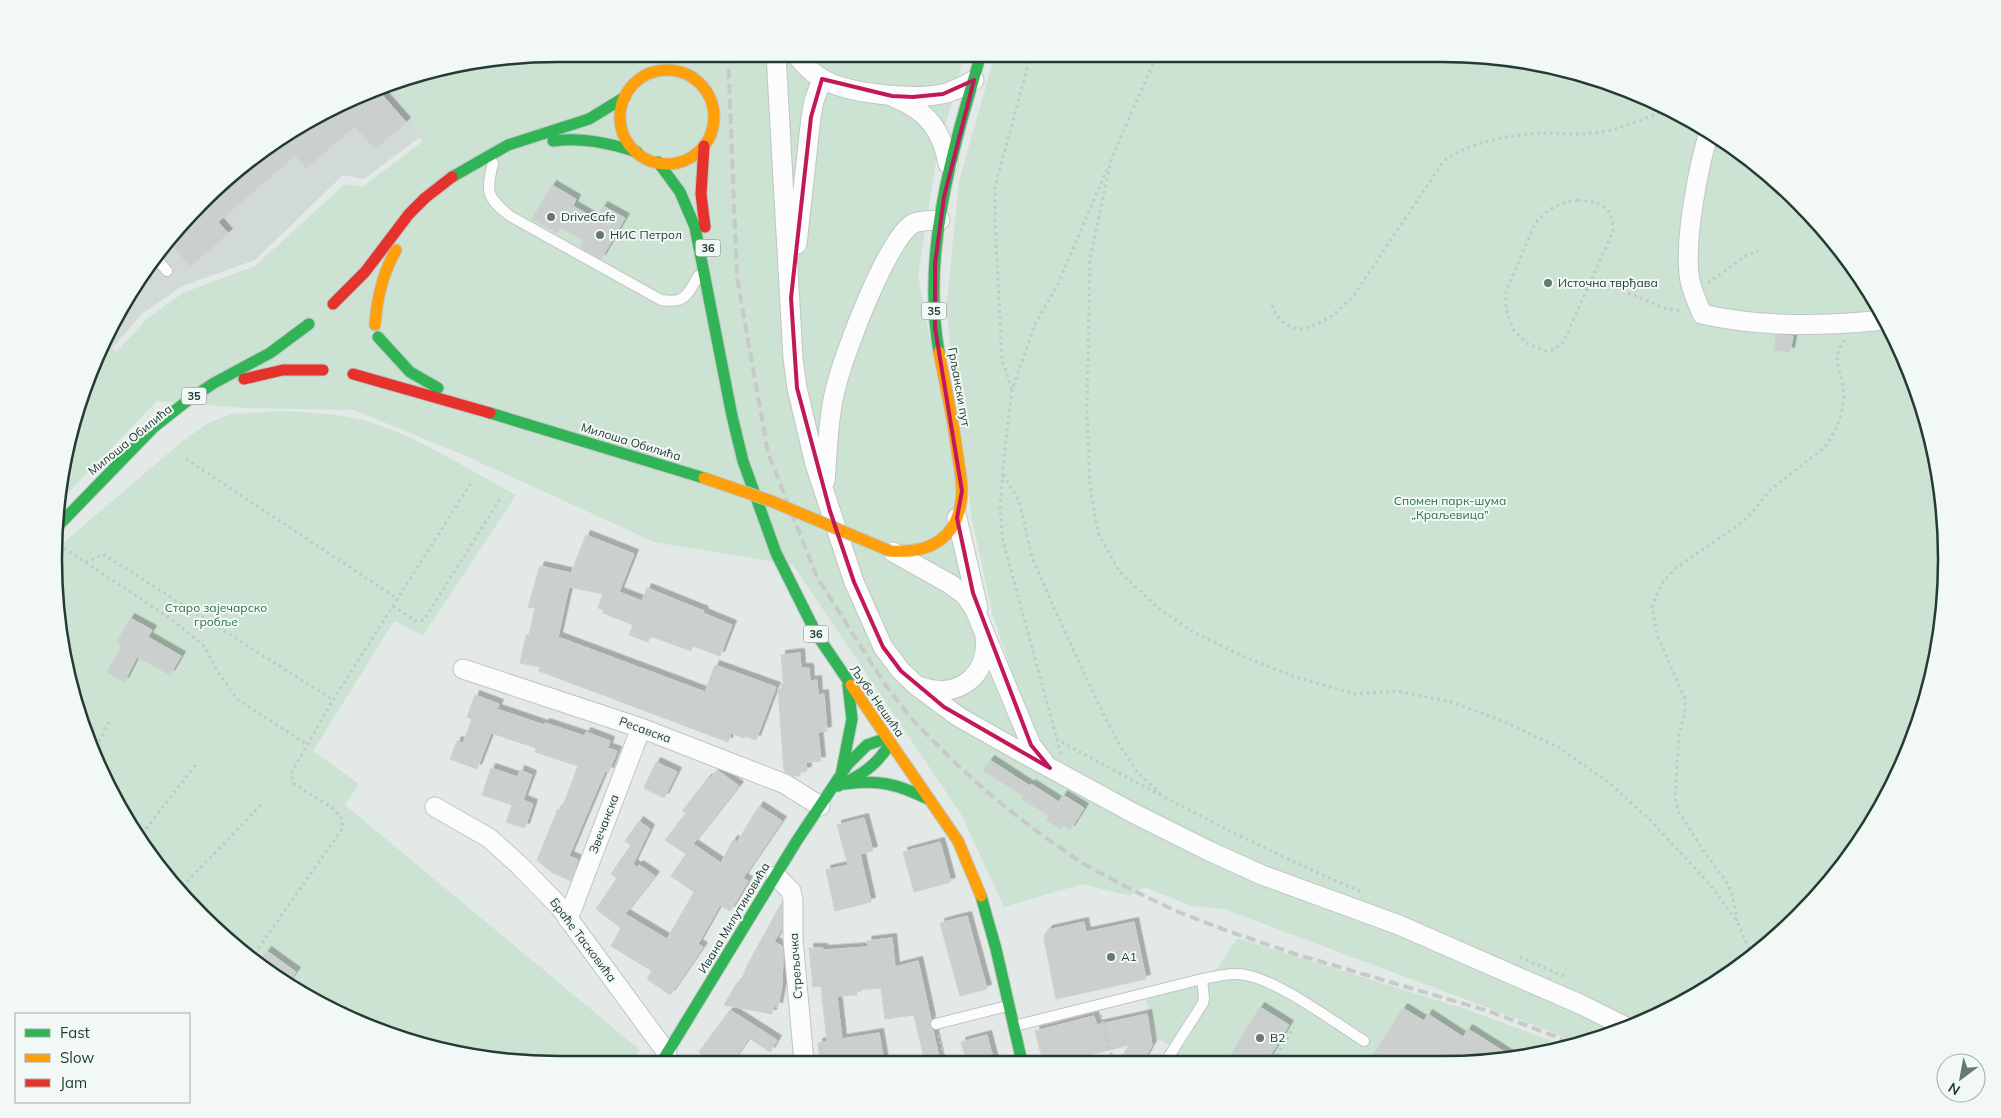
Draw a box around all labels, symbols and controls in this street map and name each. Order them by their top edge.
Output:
place label: DriveCafe [561,209,616,224]
marker: DriveCafe [545,211,557,223]
place label: НИС Петрол [610,227,682,242]
marker: НИС Петрол [594,229,606,241]
road number: 36 [696,240,720,256]
place label: Источна тврђава [1558,275,1658,290]
marker: Источна тврђава [1542,277,1554,289]
road number: 35 [922,302,946,320]
street label: Грљански пут [945,346,974,428]
road number: 35 [182,388,206,404]
street label: Милоша Обилића [85,401,175,478]
street label: Милоша Обилића [579,419,683,464]
park label: Спомен парк-шума „Краљевица” [1394,493,1506,522]
park label: Старо зајечарско гробље [165,600,267,629]
road number: 36 [804,626,828,642]
street label: Љубе Нешића [847,662,908,740]
street label: Ресавска [617,713,673,746]
street label: Звечанска [585,792,622,856]
street label: Ивана Милутиновића [695,860,773,976]
street label: Браће Тасковића [547,895,620,985]
street label: Стрељачка [786,932,805,1000]
place label: A1 [1121,949,1137,964]
marker: A1 [1105,951,1117,963]
legend [15,1013,190,1103]
text: Fast [60,1023,90,1042]
place label: B2 [1270,1030,1285,1045]
marker: B2 [1254,1032,1266,1044]
text: Slow [60,1048,94,1067]
north arrow [1936,1053,1986,1103]
text: Jam [60,1073,87,1092]
text: N [1945,1079,1963,1099]

